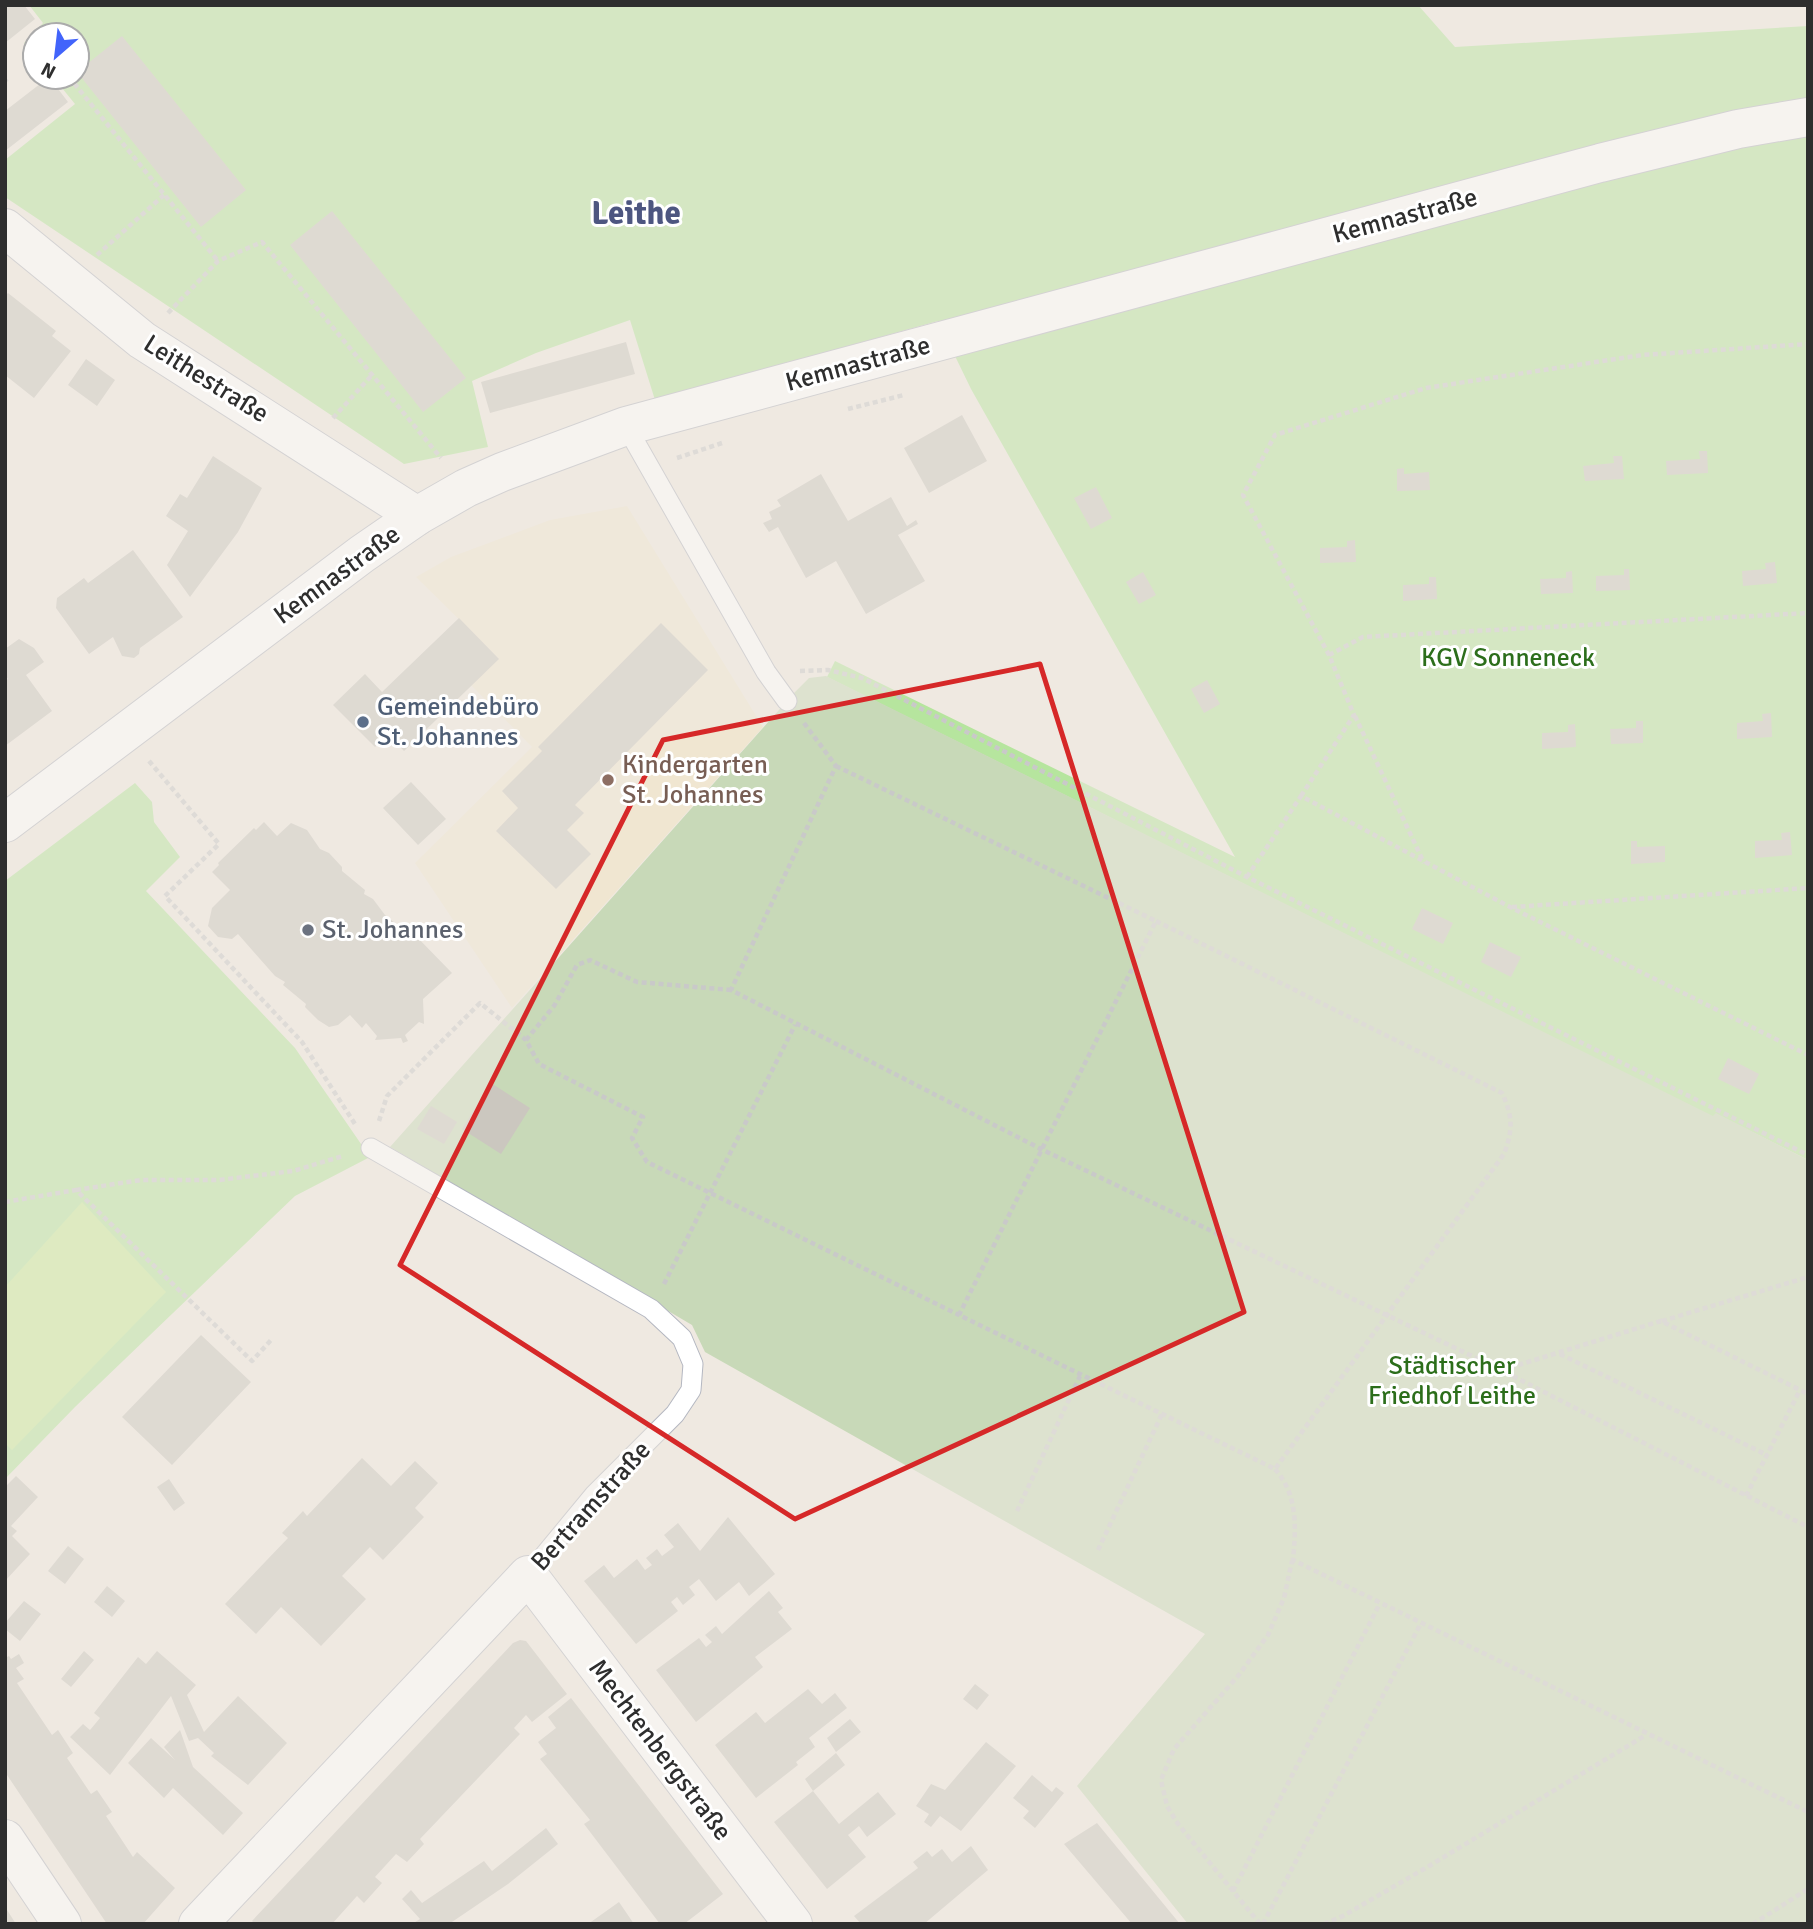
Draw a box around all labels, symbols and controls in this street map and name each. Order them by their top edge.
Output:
north arrow [21,21,91,91]
text: N [37,56,60,84]
street label: Kemnastraße [1329,181,1481,251]
district label: Leithe [591,193,681,234]
street label: Leithestraße [138,328,274,430]
street label: Kemnastraße [782,329,934,399]
street label: Kemnastraße [268,518,406,632]
park label: KGV Sonneneck [1421,642,1595,674]
place label: Gemeindebüro St. Johannes [377,691,539,753]
marker: Gemeindebüro St. Johannes [355,714,371,730]
place label: Kindergarten St. Johannes [622,749,768,811]
marker: Kindergarten St. Johannes [600,772,616,788]
place label: St. Johannes [322,914,463,946]
marker: St. Johannes [300,922,316,938]
park label: Städtischer Friedhof Leithe [1368,1350,1536,1412]
street label: Bertramstraße [524,1435,658,1577]
street label: Mechtenbergstraße [581,1653,739,1847]

